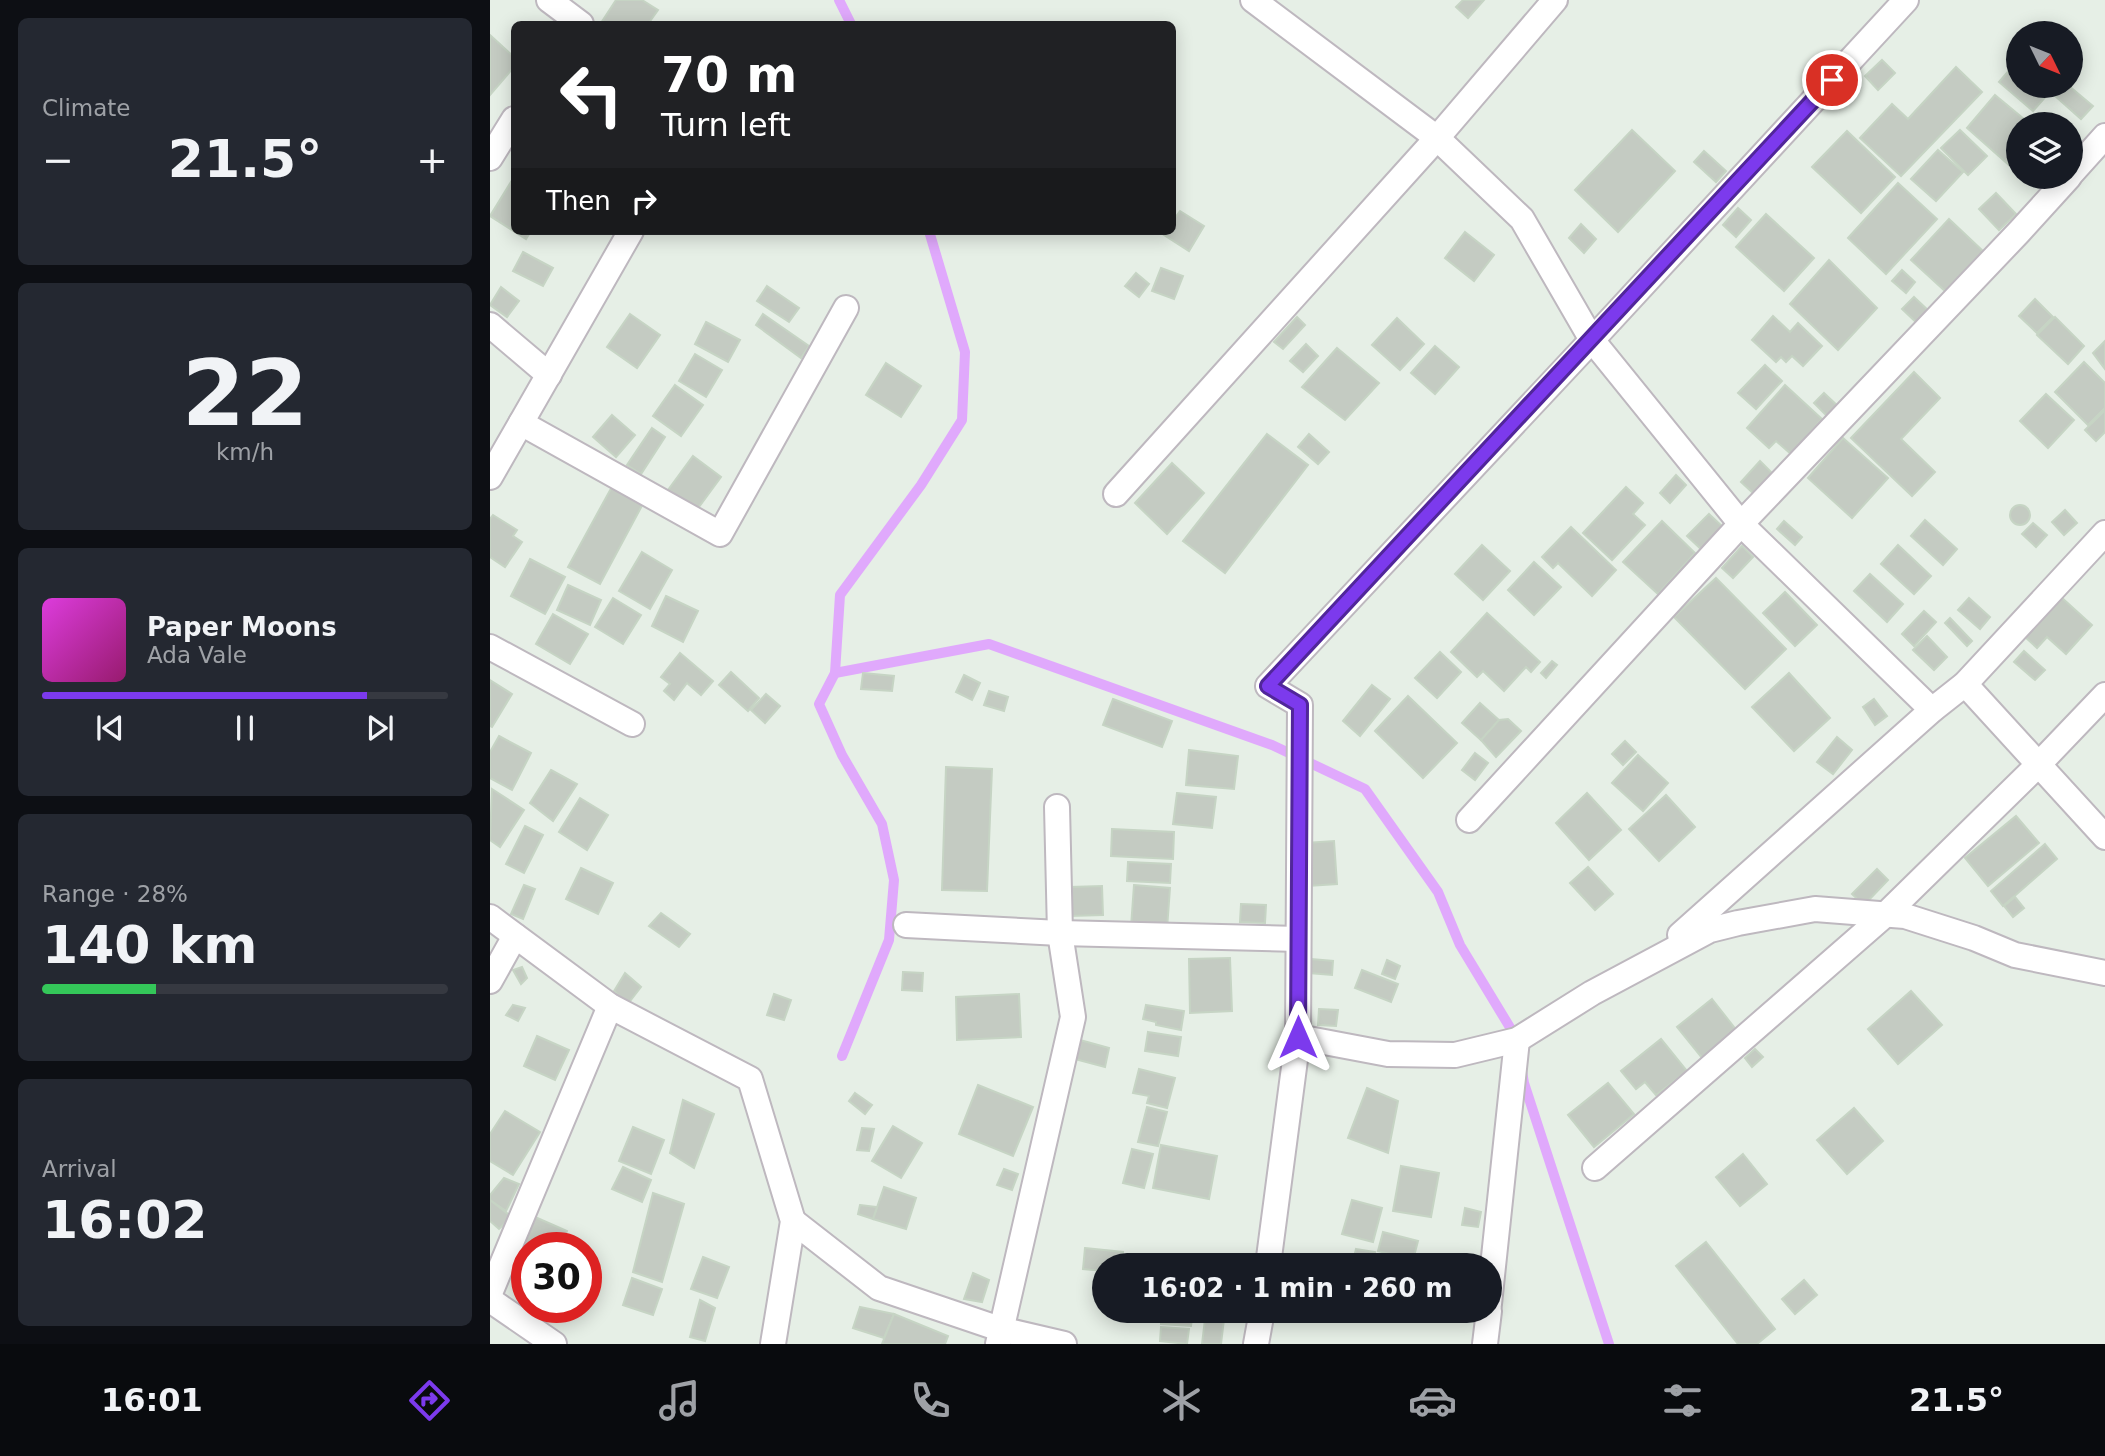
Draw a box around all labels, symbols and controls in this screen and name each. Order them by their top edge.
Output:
north arrow [2006,21,2082,98]
map controls [2006,21,2083,189]
text: 70 m [661,47,797,104]
icon: left [546,49,637,140]
pin [1802,50,1862,110]
icon: arrive [1813,61,1851,99]
text: Climate [42,95,131,121]
text: Turn left [661,106,791,144]
button: layers [2006,112,2083,189]
text: 21.5° [168,129,322,189]
text: − [42,138,74,182]
text: + [416,138,448,182]
icon: right [625,182,663,220]
text: Then [546,186,611,216]
text: 22 [182,341,308,446]
text: km/h [216,439,274,465]
text: Paper Moons [147,612,337,642]
text: Ada Vale [147,642,247,668]
icon: previous [91,709,129,747]
icon: pause [226,709,264,747]
icon: next [361,709,399,747]
text: Range · 28% [42,881,188,907]
text: 140 km [42,915,257,975]
position arrow [1261,1000,1335,1074]
text: Arrival [42,1156,117,1182]
text: 16:02 [42,1190,208,1250]
speed limit sign: 30 [511,1232,602,1323]
text: 16:02 · 1 min · 260 m [1142,1273,1452,1303]
icon: directions [405,1376,454,1425]
icon: music [655,1376,704,1425]
icon: phone [906,1376,955,1425]
icon: climate [1157,1376,1206,1425]
icon: car [1408,1376,1457,1425]
icon: filters [1658,1376,1707,1425]
text: 16:01 [101,1381,203,1419]
text: 21.5° [1909,1381,2004,1419]

